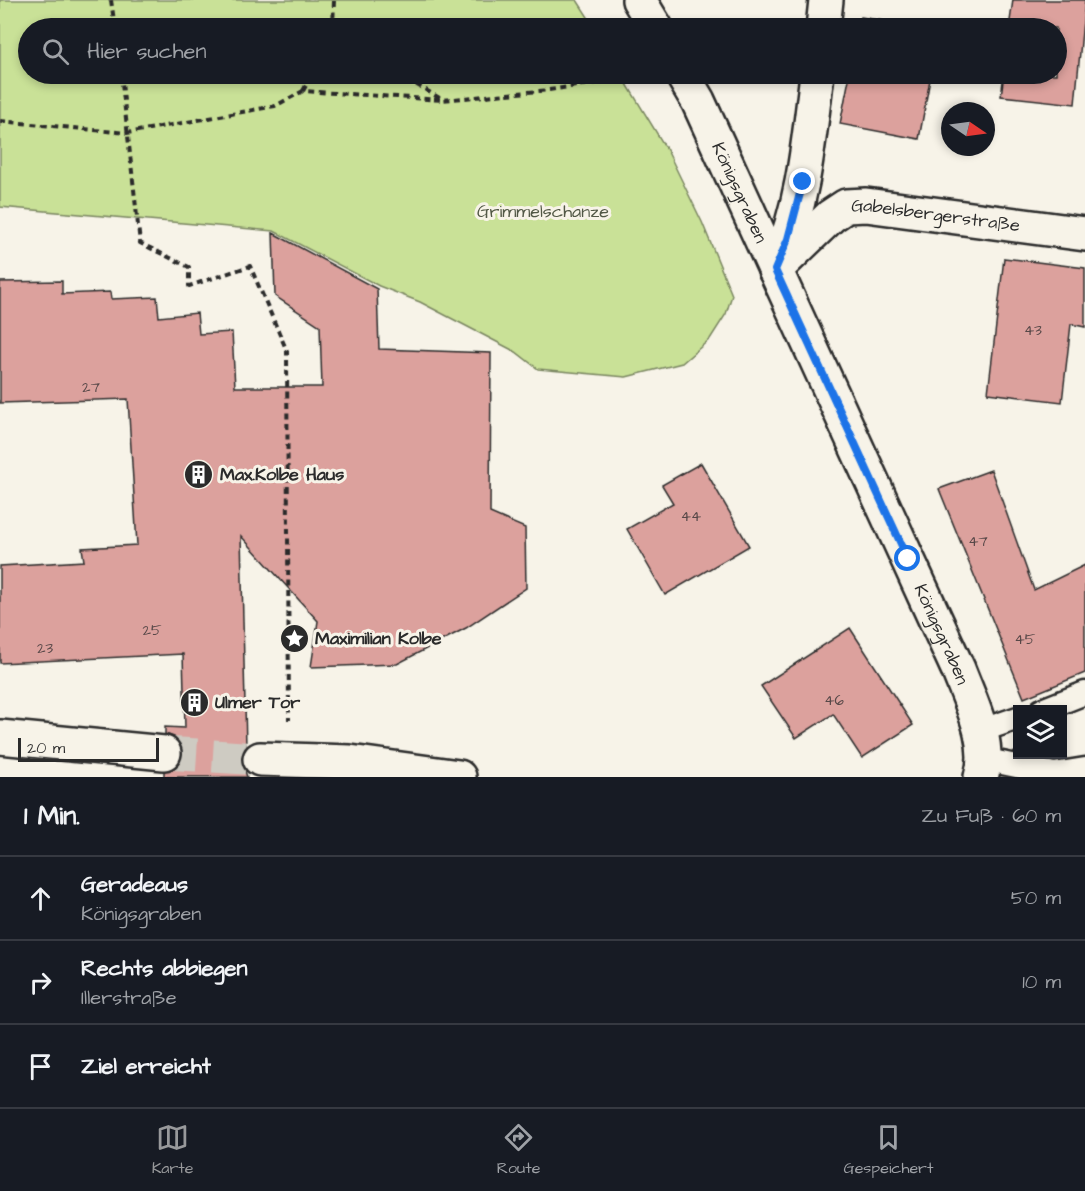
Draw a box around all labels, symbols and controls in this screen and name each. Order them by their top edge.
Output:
search box [18,18,1067,84]
icon: search [39,35,72,68]
text: Hier suchen [87,36,206,67]
north arrow [941,102,995,156]
street label: Königsgraben [706,138,773,247]
route end [789,168,815,194]
street label: Gabelsbergerstraße [851,193,1022,238]
park label: Grimmelschanze [477,199,609,224]
house number: 43 [1024,320,1042,341]
house number: 27 [82,377,100,398]
building icon: Max.Kolbe Haus [183,458,215,490]
place label: Max.Kolbe Haus [220,462,344,487]
house number: 44 [681,506,701,527]
house number: 47 [968,531,988,552]
route start [894,545,920,571]
street label: Königsgraben [908,580,975,688]
house number: 25 [142,620,162,641]
place icon: Maximilian Kolbe [278,622,310,654]
place label: Maximilian Kolbe [315,626,442,651]
house number: 45 [1015,629,1036,650]
house number: 23 [37,638,53,659]
building icon: Ulmer Tor [178,686,210,718]
place label: Ulmer Tor [215,690,300,715]
house number: 46 [824,690,844,711]
map controls [1013,705,1067,759]
button: layers [1013,705,1067,759]
scale bar [18,735,159,762]
text: 20 m [27,737,65,759]
text: 1 Min. [24,798,80,834]
text: Zu Fuß · 60 m [921,802,1061,830]
text: Geradeaus [81,869,188,900]
icon: ahead [24,882,57,915]
text: 50 m [1011,884,1061,912]
text: Königsgraben [81,900,201,928]
text: Rechts abbiegen [81,953,248,984]
icon: right [24,966,57,999]
text: 10 m [1022,968,1061,996]
text: Illerstraße [81,984,177,1012]
icon: arrive [24,1050,57,1083]
text: Ziel erreicht [81,1051,211,1082]
tab: Karte [152,1121,193,1179]
tab: Route [497,1121,540,1179]
tab: Gespeichert [844,1121,933,1179]

